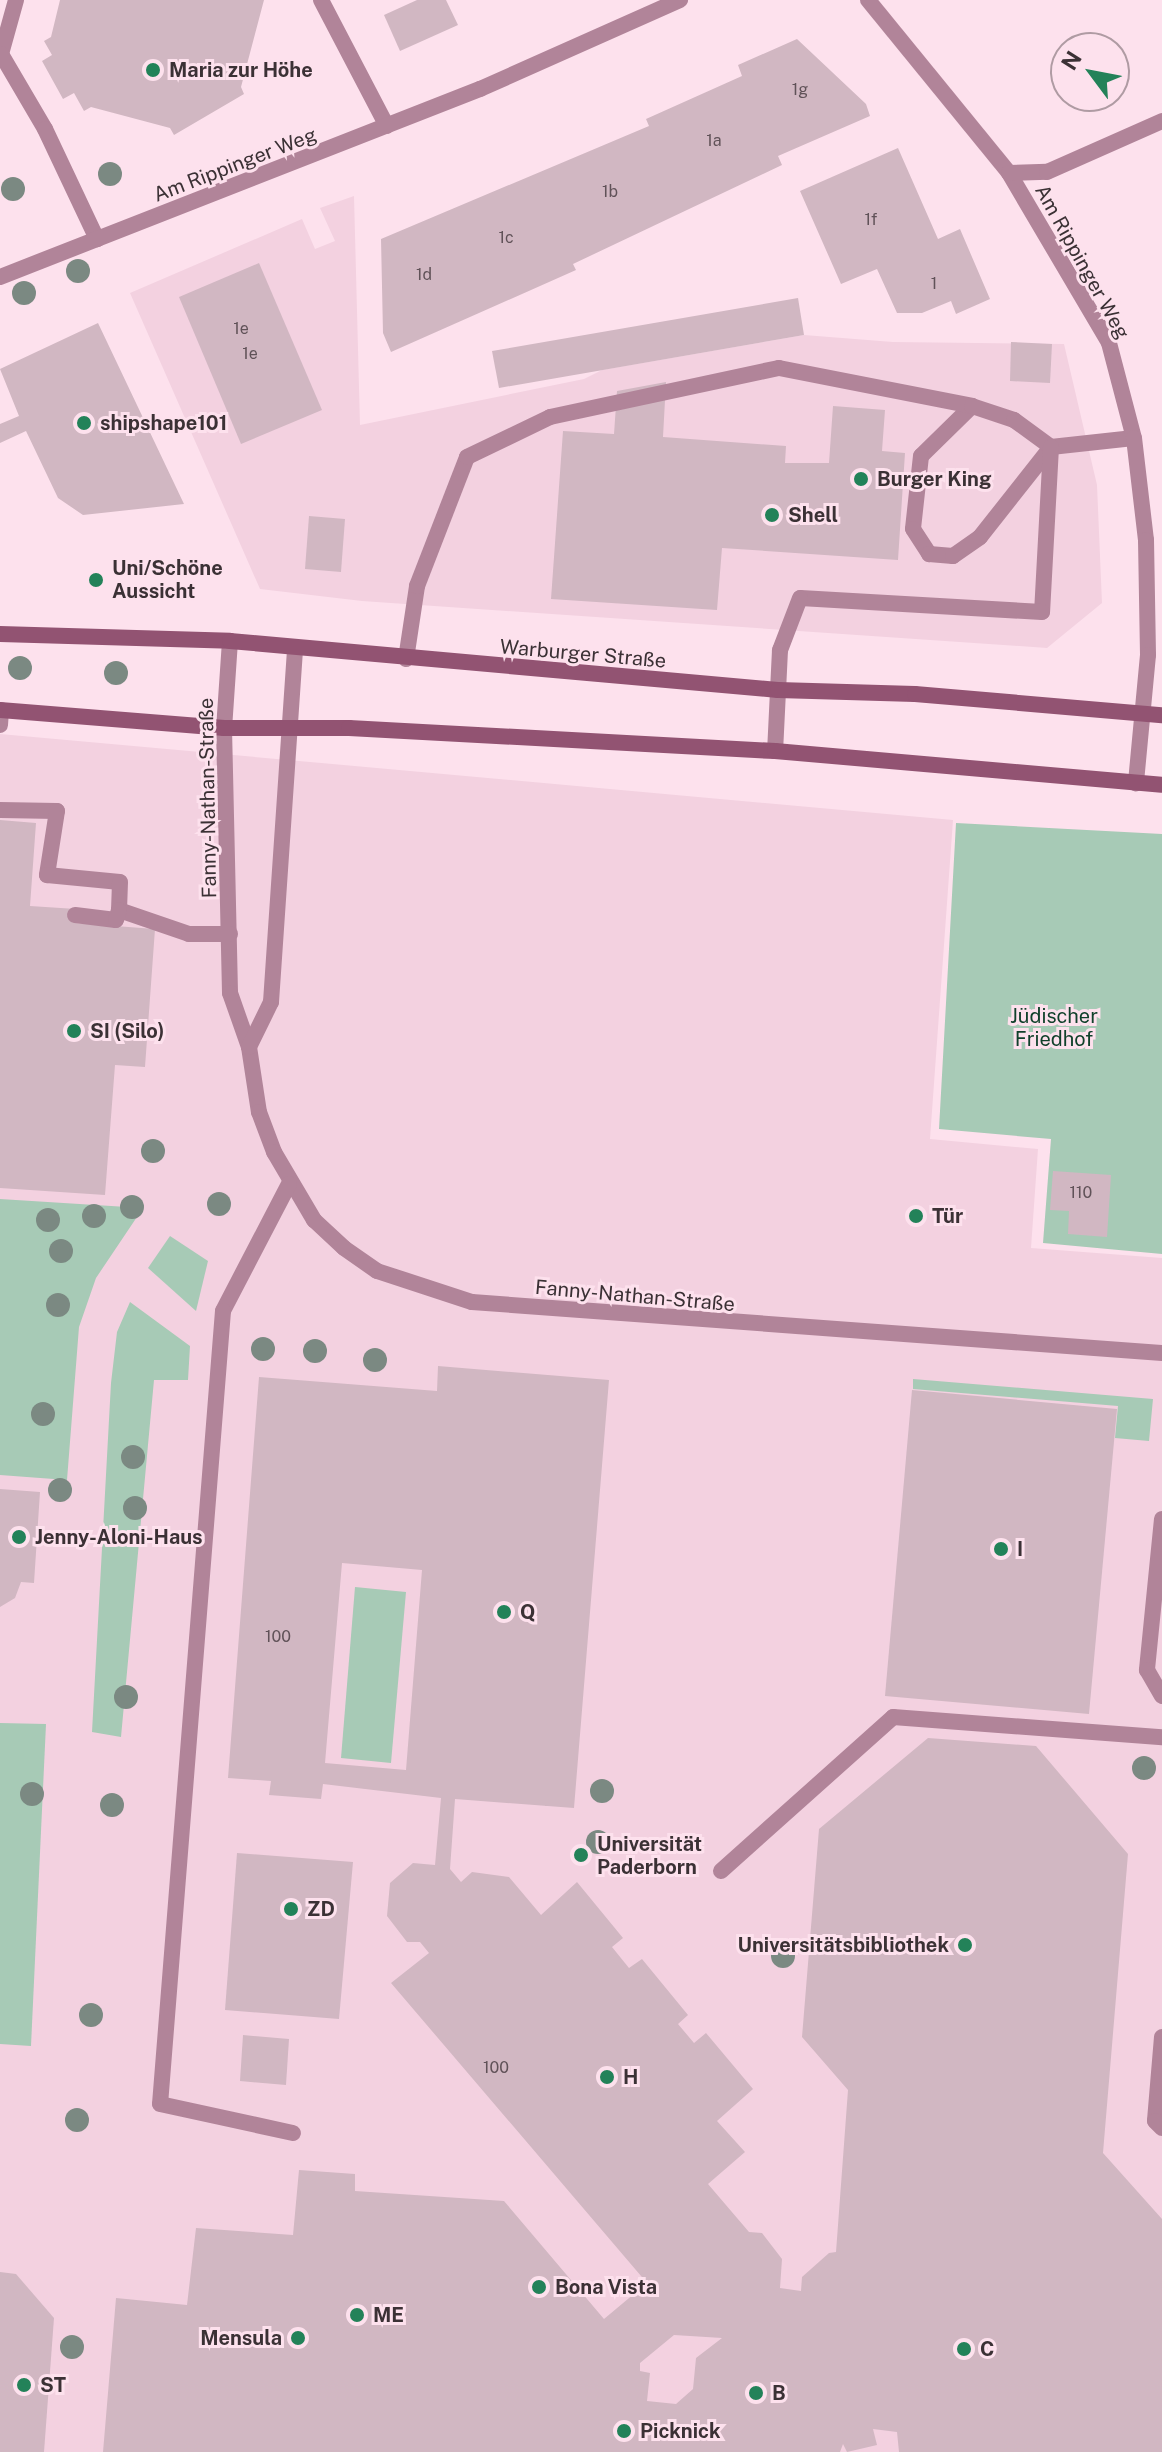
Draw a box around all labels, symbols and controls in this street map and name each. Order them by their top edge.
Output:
north arrow [1050,32,1130,112]
text: N [1056,46,1087,75]
place label: Maria zur Höhe [169,58,313,82]
marker: Maria zur Höhe [144,61,162,79]
house number: 1g [792,80,808,100]
street label: Am Rippinger Weg [150,123,320,207]
house number: 1a [706,131,722,151]
street label: Am Rippinger Weg [1029,180,1135,344]
house number: 1b [602,182,618,202]
house number: 1f [865,210,877,230]
house number: 1c [498,228,514,248]
house number: 1d [416,265,432,285]
house number: 1 [931,274,937,294]
house number: 1e [233,319,249,339]
house number: 1e [242,344,258,364]
place label: shipshape101 [100,411,227,435]
marker: shipshape101 [75,414,93,432]
place label: Burger King [877,467,991,491]
marker: Burger King [852,470,870,488]
place label: Shell [788,503,838,527]
marker: Shell [763,506,781,524]
place label: Uni/Schöne Aussicht [112,556,223,603]
marker: Uni/Schöne Aussicht [87,571,105,589]
street label: Warburger Straße [499,635,667,673]
street label: Fanny-Nathan-Straße [194,697,222,899]
park label: Jüdischer Friedhof [1010,1005,1098,1052]
place label: SI (Silo) [90,1019,164,1043]
marker: SI (Silo) [65,1022,83,1040]
house number: 110 [1070,1183,1092,1203]
place label: Tür [932,1204,963,1228]
marker: Tür [907,1207,925,1225]
street label: Fanny-Nathan-Straße [534,1275,736,1317]
place label: Jenny-Aloni-Haus [35,1525,203,1549]
marker: Jenny-Aloni-Haus [10,1528,28,1546]
place label: I [1017,1537,1023,1561]
marker: I [992,1540,1010,1558]
place label: Q [520,1600,535,1624]
marker: Q [495,1603,513,1621]
house number: 100 [265,1627,291,1647]
place label: Universität Paderborn [597,1832,702,1879]
marker: Universität Paderborn [572,1846,590,1864]
place label: ZD [307,1897,335,1921]
marker: ZD [282,1900,300,1918]
place label: Universitätsbibliothek [737,1933,949,1957]
marker: Universitätsbibliothek [956,1936,974,1954]
house number: 100 [483,2058,509,2078]
place label: H [623,2065,638,2089]
marker: H [598,2068,616,2086]
place label: Bona Vista [555,2275,657,2299]
marker: Bona Vista [530,2278,548,2296]
place label: ME [373,2303,404,2327]
marker: ME [348,2306,366,2324]
place label: Mensula [200,2326,282,2350]
marker: Mensula [289,2329,307,2347]
place label: C [980,2337,994,2361]
marker: C [955,2340,973,2358]
place label: ST [40,2373,66,2397]
marker: ST [15,2376,33,2394]
place label: B [772,2381,786,2405]
marker: B [747,2384,765,2402]
place label: Picknick [640,2419,721,2443]
marker: Picknick [615,2422,633,2440]

